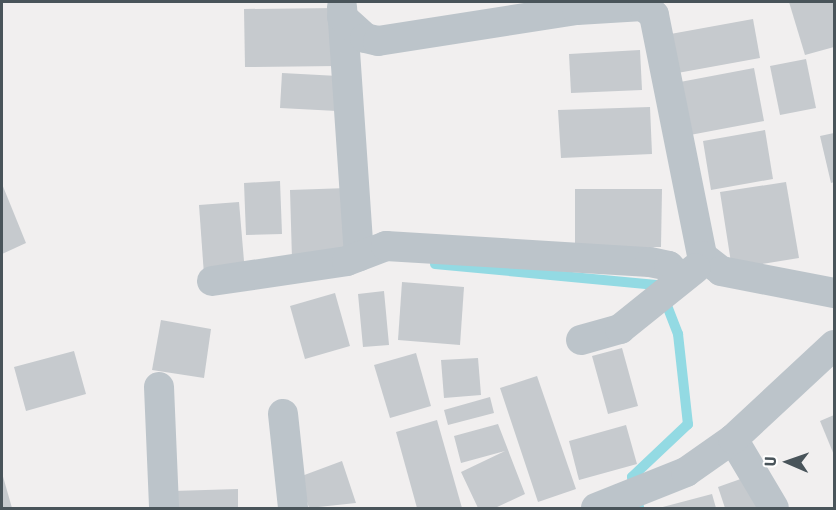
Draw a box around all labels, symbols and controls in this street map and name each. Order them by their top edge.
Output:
north arrow [758,432,818,492]
text: U [761,456,779,466]

